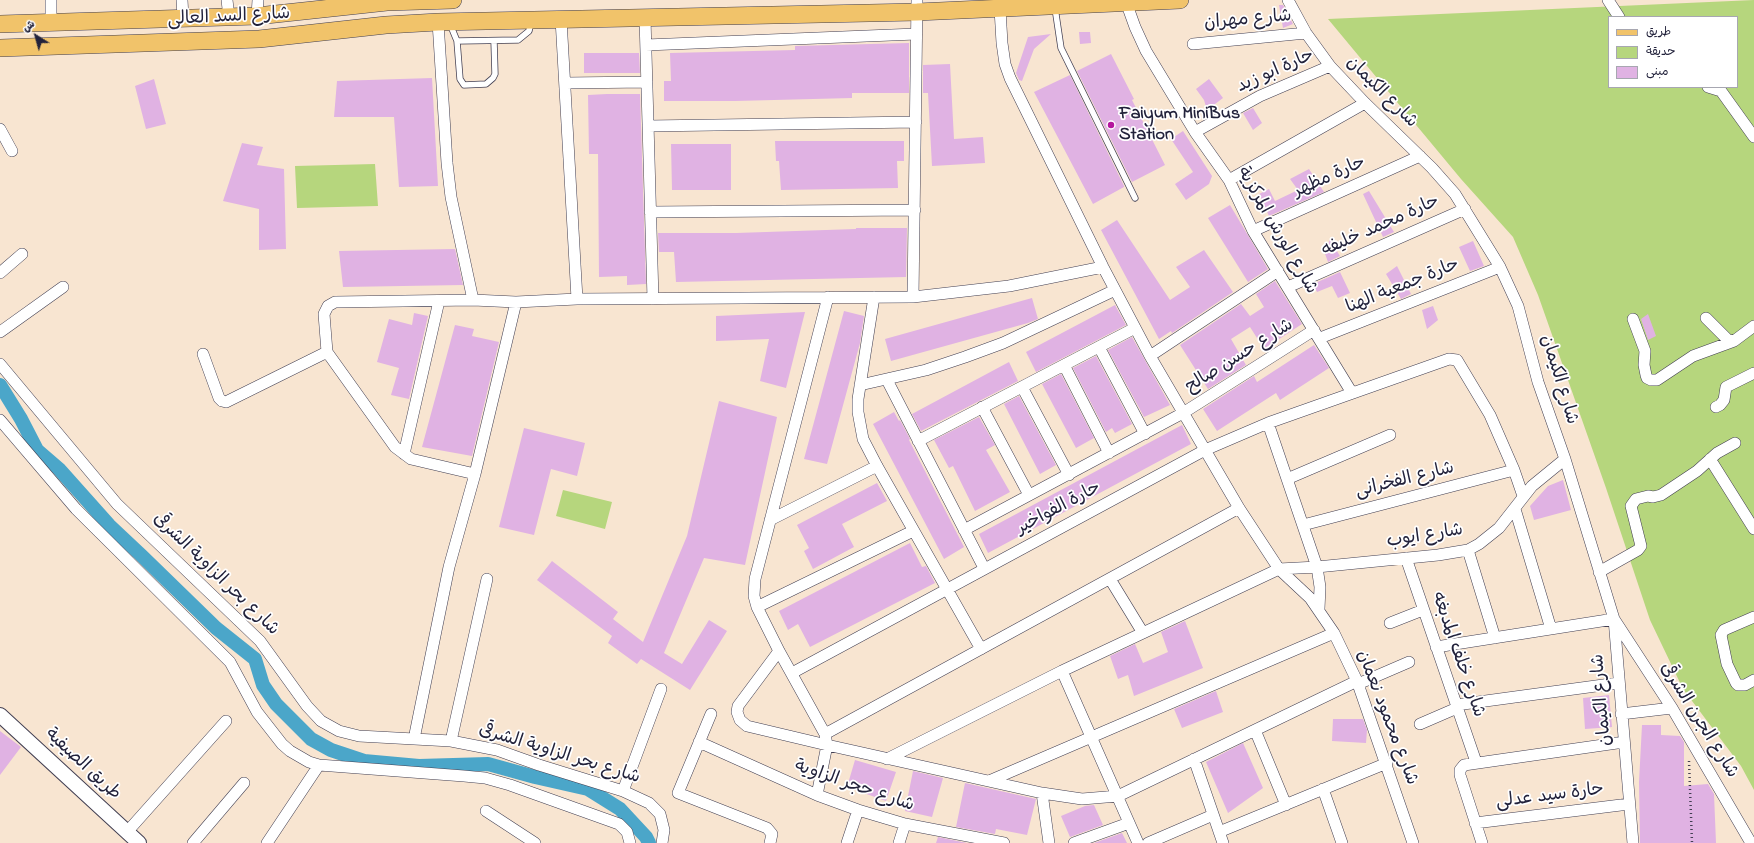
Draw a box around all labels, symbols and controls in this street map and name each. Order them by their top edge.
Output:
street label: شارع السد العالى [167,4,291,32]
street label: شارع مهران [1203,6,1293,36]
north arrow [16,16,56,56]
text: ش [19,16,38,36]
legend [1608,16,1738,88]
text: طريق [1646,23,1671,41]
text: حديقة [1646,43,1675,61]
street label: حارة ابو زيد [1234,45,1318,99]
street label: شارع الكيمان [1341,53,1421,133]
text: مبنى [1646,63,1669,81]
place label: Faiyum MiniBus Station [1119,104,1240,146]
marker: Faiyum MiniBus Station [1106,120,1116,130]
street label: حارة مظهر [1291,153,1369,203]
street label: شارع الورش المركزية [1231,164,1321,298]
street label: حارة محمد خليفه [1319,191,1443,263]
street label: حارة جمعية الهنا [1343,254,1463,320]
street label: شارع حسن صالح [1182,315,1298,399]
street label: شارع الكيمان [1534,333,1582,427]
street label: شارع الفخرانى [1353,458,1457,504]
street label: حارة الفواخير [1013,478,1105,540]
street label: شارع بحر الزاوية الشرقى [147,509,283,641]
street label: شارع ايوب [1385,520,1465,554]
street label: شارع خلف المدبغه [1425,590,1489,720]
street label: شارع محمود نعمان [1350,647,1422,789]
street label: شارع الكيمان [1588,653,1618,747]
street label: شارع الجرن الشرقى [1654,659,1742,783]
street label: شارع بحر الزاوية الشرقى [476,720,642,790]
street label: طريق الصيفية [40,724,124,806]
street label: شارع حجر الزاوية [791,756,917,818]
street label: حارة سيد عدلى [1495,780,1605,814]

